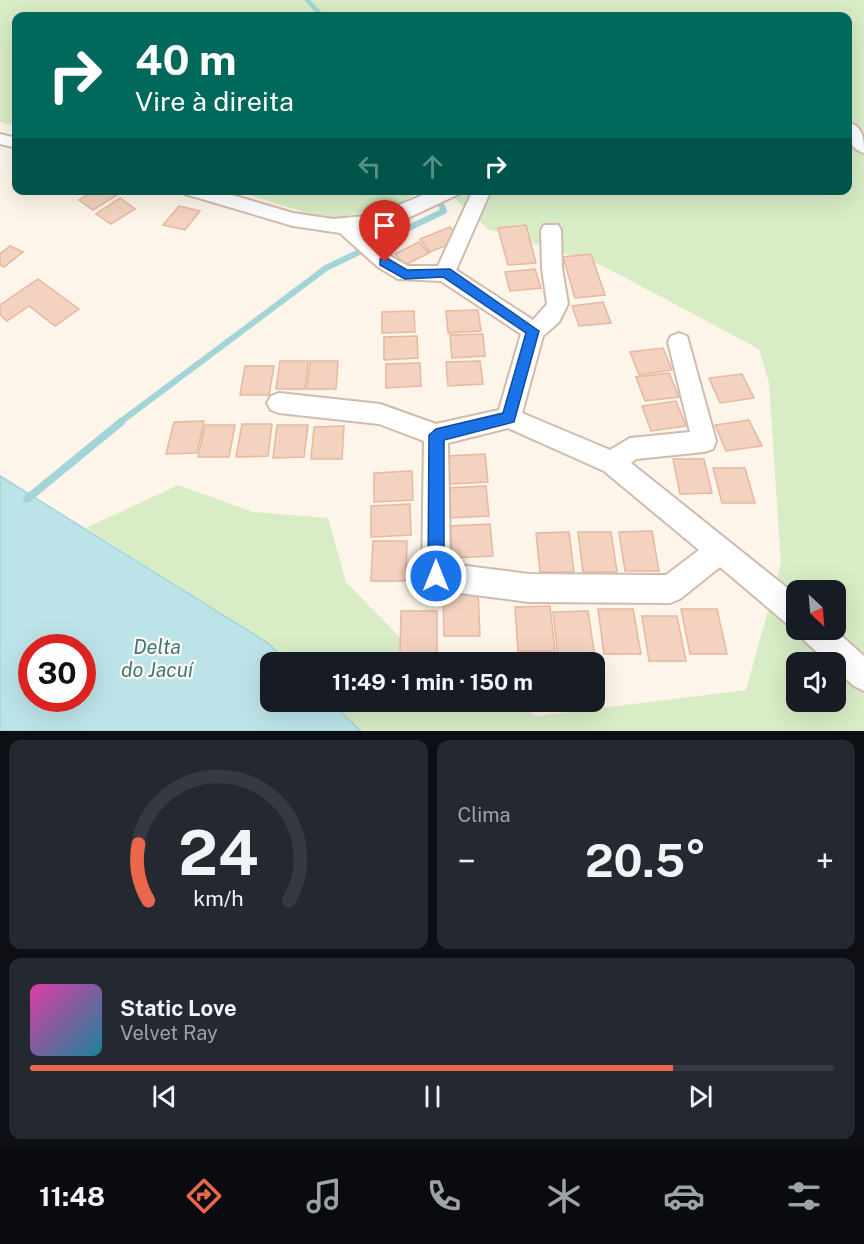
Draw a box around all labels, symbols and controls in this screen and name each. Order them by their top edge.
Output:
text: 40 m [135,35,237,84]
icon: right [36,36,114,114]
text: Vire à direita [135,85,294,117]
icon: left [353,150,386,183]
icon: ahead [416,150,449,183]
icon: right [479,150,512,183]
pin [359,200,410,262]
icon: arrive [368,209,401,242]
position arrow [404,544,468,608]
north arrow [786,580,846,640]
map controls [786,580,846,712]
speed limit sign: 30 [18,634,96,712]
water label: Delta do Jacuí [121,635,195,682]
button: sound [786,652,846,712]
text: 11:49 · 1 min · 150 m [332,669,533,695]
text: Clima [458,803,511,827]
text: 24 [178,816,259,889]
text: 20.5° [585,834,706,887]
text: − [458,842,476,880]
text: + [816,842,834,880]
text: km/h [193,887,243,912]
text: Static Love [120,995,237,1021]
text: Velvet Ray [120,1021,218,1045]
icon: previous [148,1080,181,1113]
icon: pause [416,1080,449,1113]
icon: next [684,1080,717,1113]
icon: directions [183,1175,225,1217]
icon: music [303,1175,345,1217]
icon: phone [423,1175,465,1217]
icon: climate [543,1175,585,1217]
icon: car [663,1175,705,1217]
icon: filters [783,1175,825,1217]
text: 11:48 [39,1180,105,1212]

